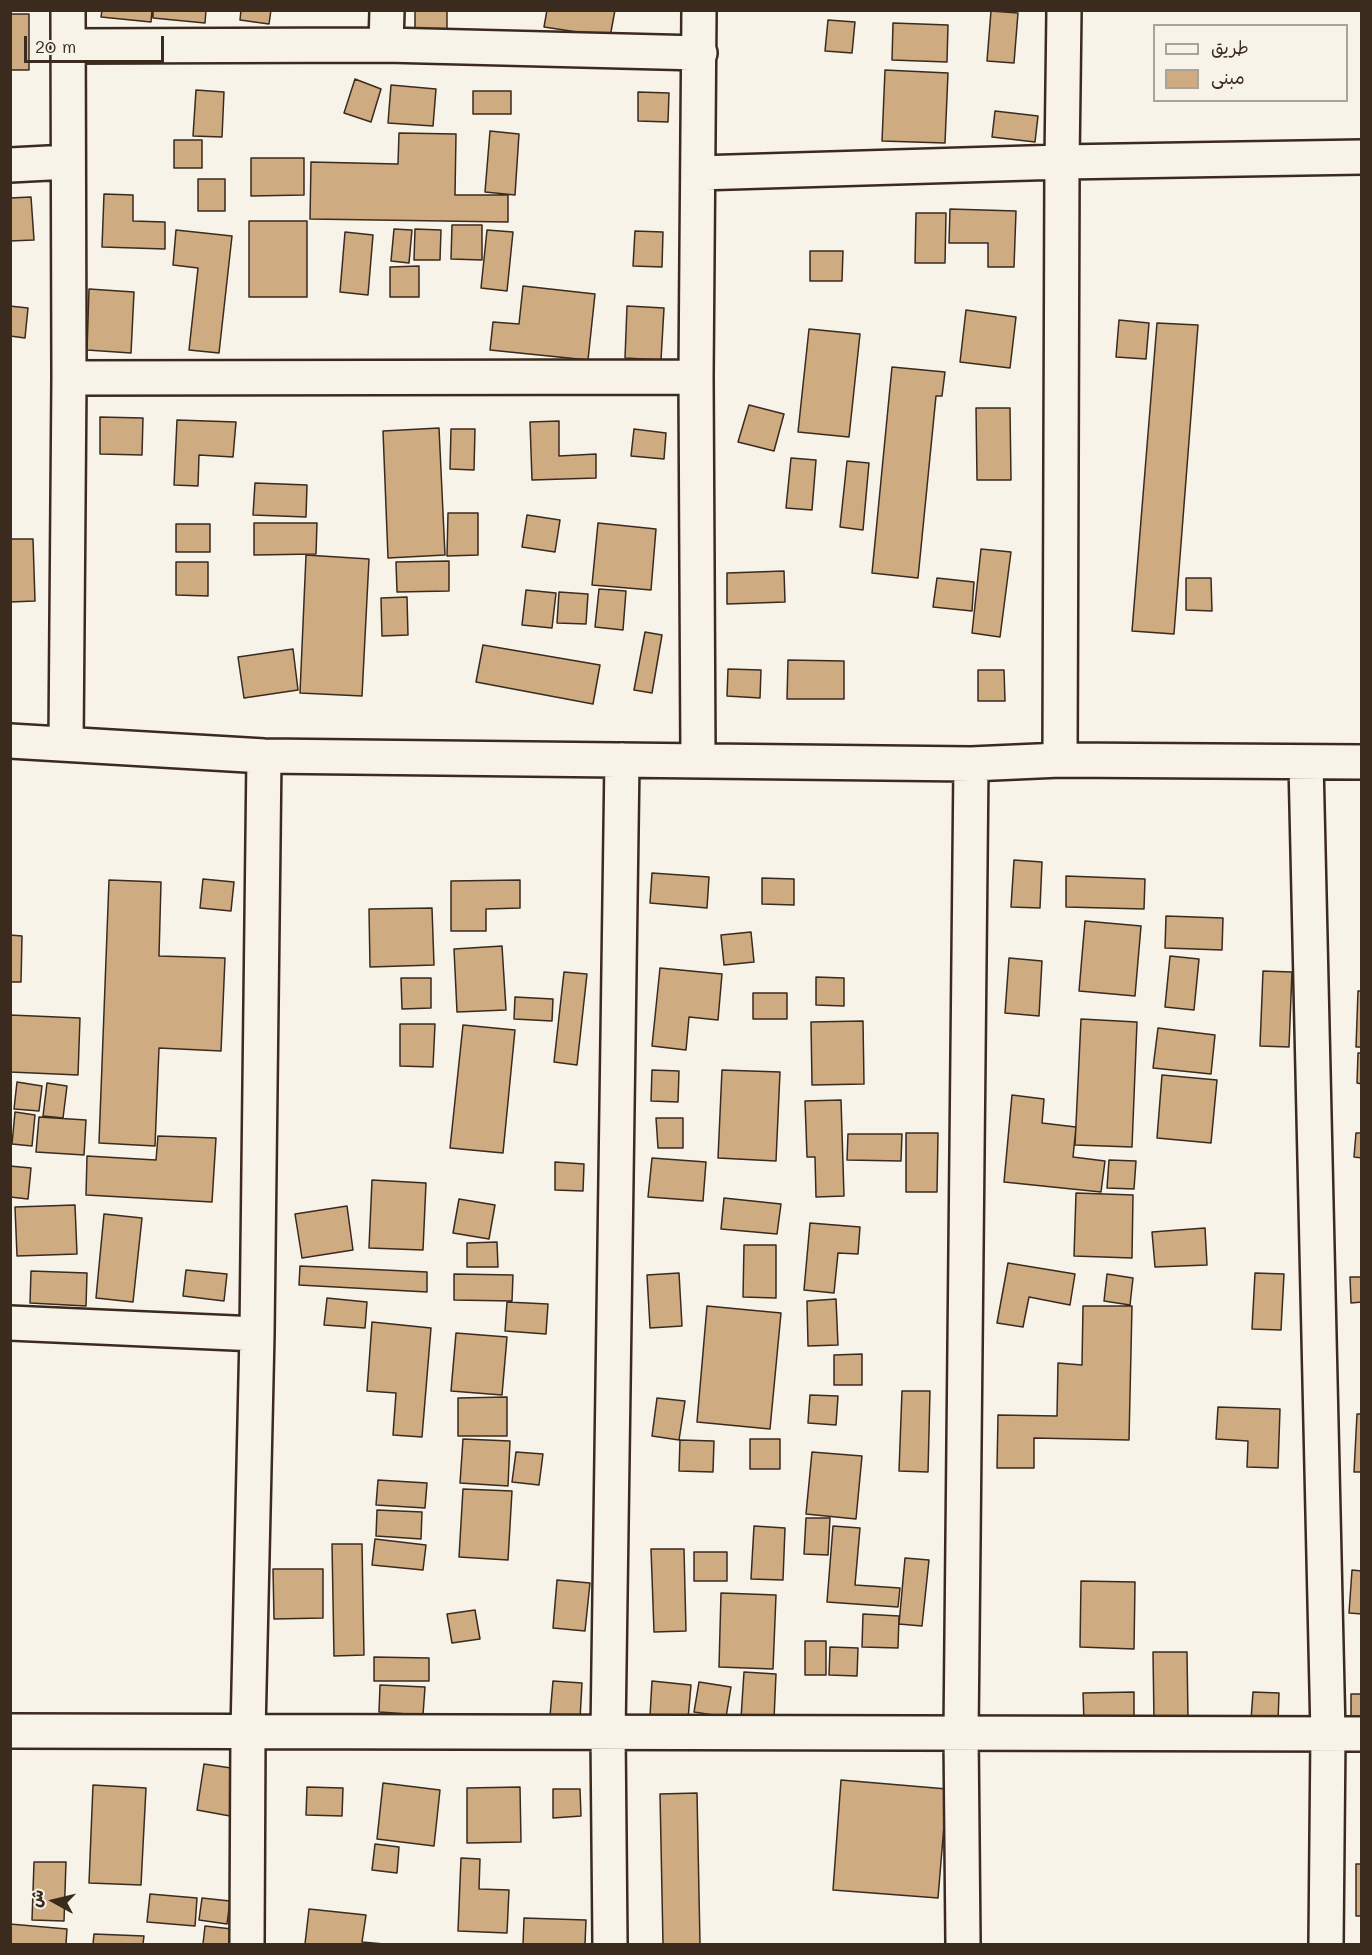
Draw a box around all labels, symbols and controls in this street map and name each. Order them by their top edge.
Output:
scale bar [27,24,166,62]
legend [1153,24,1348,102]
text: 20 m [35,34,76,58]
text: طريق [1211,35,1249,59]
text: مبنى [1211,65,1245,89]
north arrow [24,1871,84,1931]
text: ش [24,1888,47,1909]

